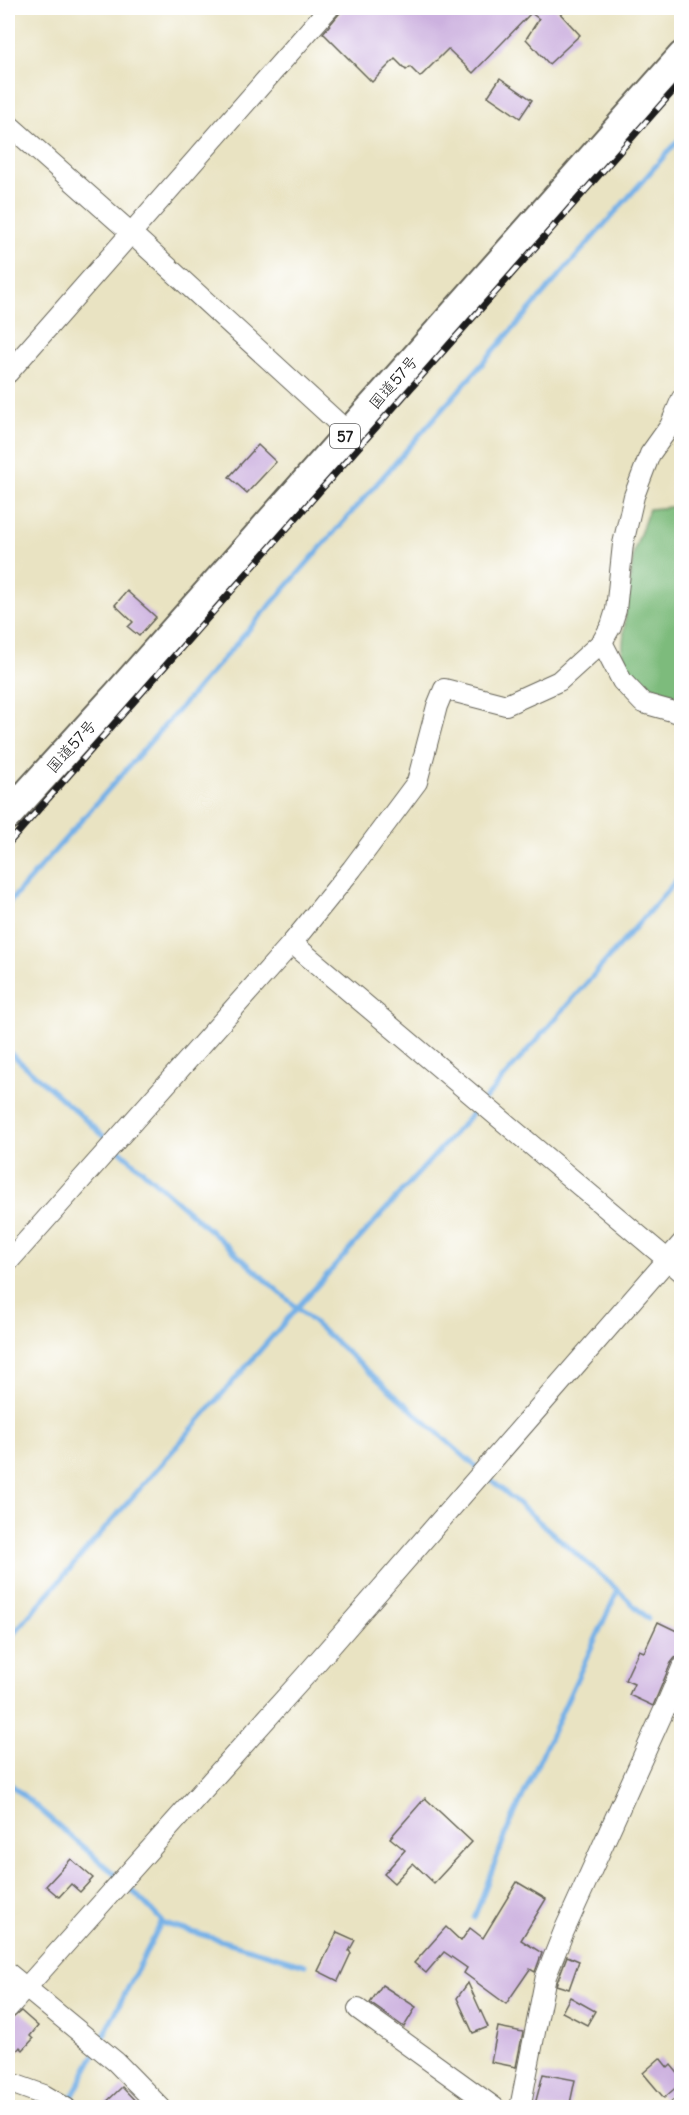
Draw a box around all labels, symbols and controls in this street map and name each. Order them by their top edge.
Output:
street label: 国道57号 [364,351,422,413]
road number: 57 [330,424,360,448]
street label: 国道57号 [42,715,100,777]

